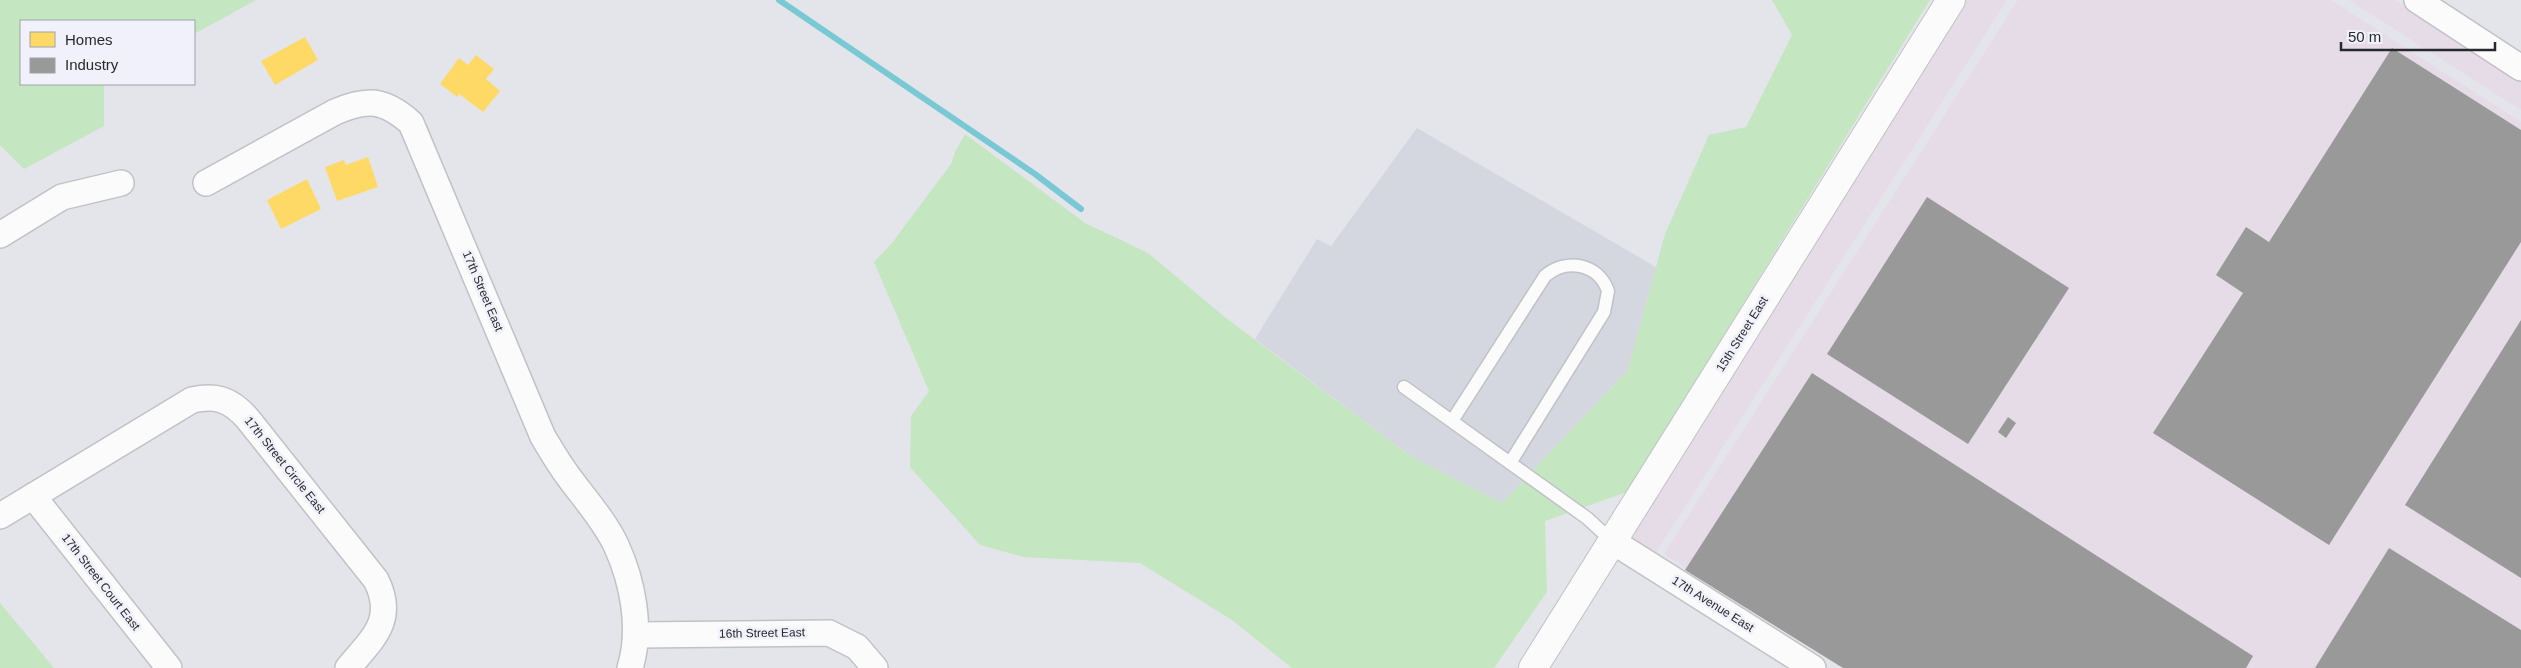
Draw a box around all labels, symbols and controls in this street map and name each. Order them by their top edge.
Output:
legend [20,20,195,85]
scale bar [2341,20,2495,52]
text: 50 m [2348,28,2381,45]
text: Homes [65,31,113,48]
text: Industry [65,56,119,73]
street label: 17th Street East [460,249,507,334]
street label: 15th Street East [1713,293,1771,374]
street label: 17th Street Circle East [242,414,329,517]
street label: 17th Street Court East [59,531,143,634]
street label: 17th Avenue East [1669,573,1757,635]
street label: 16th Street East [719,625,806,641]

